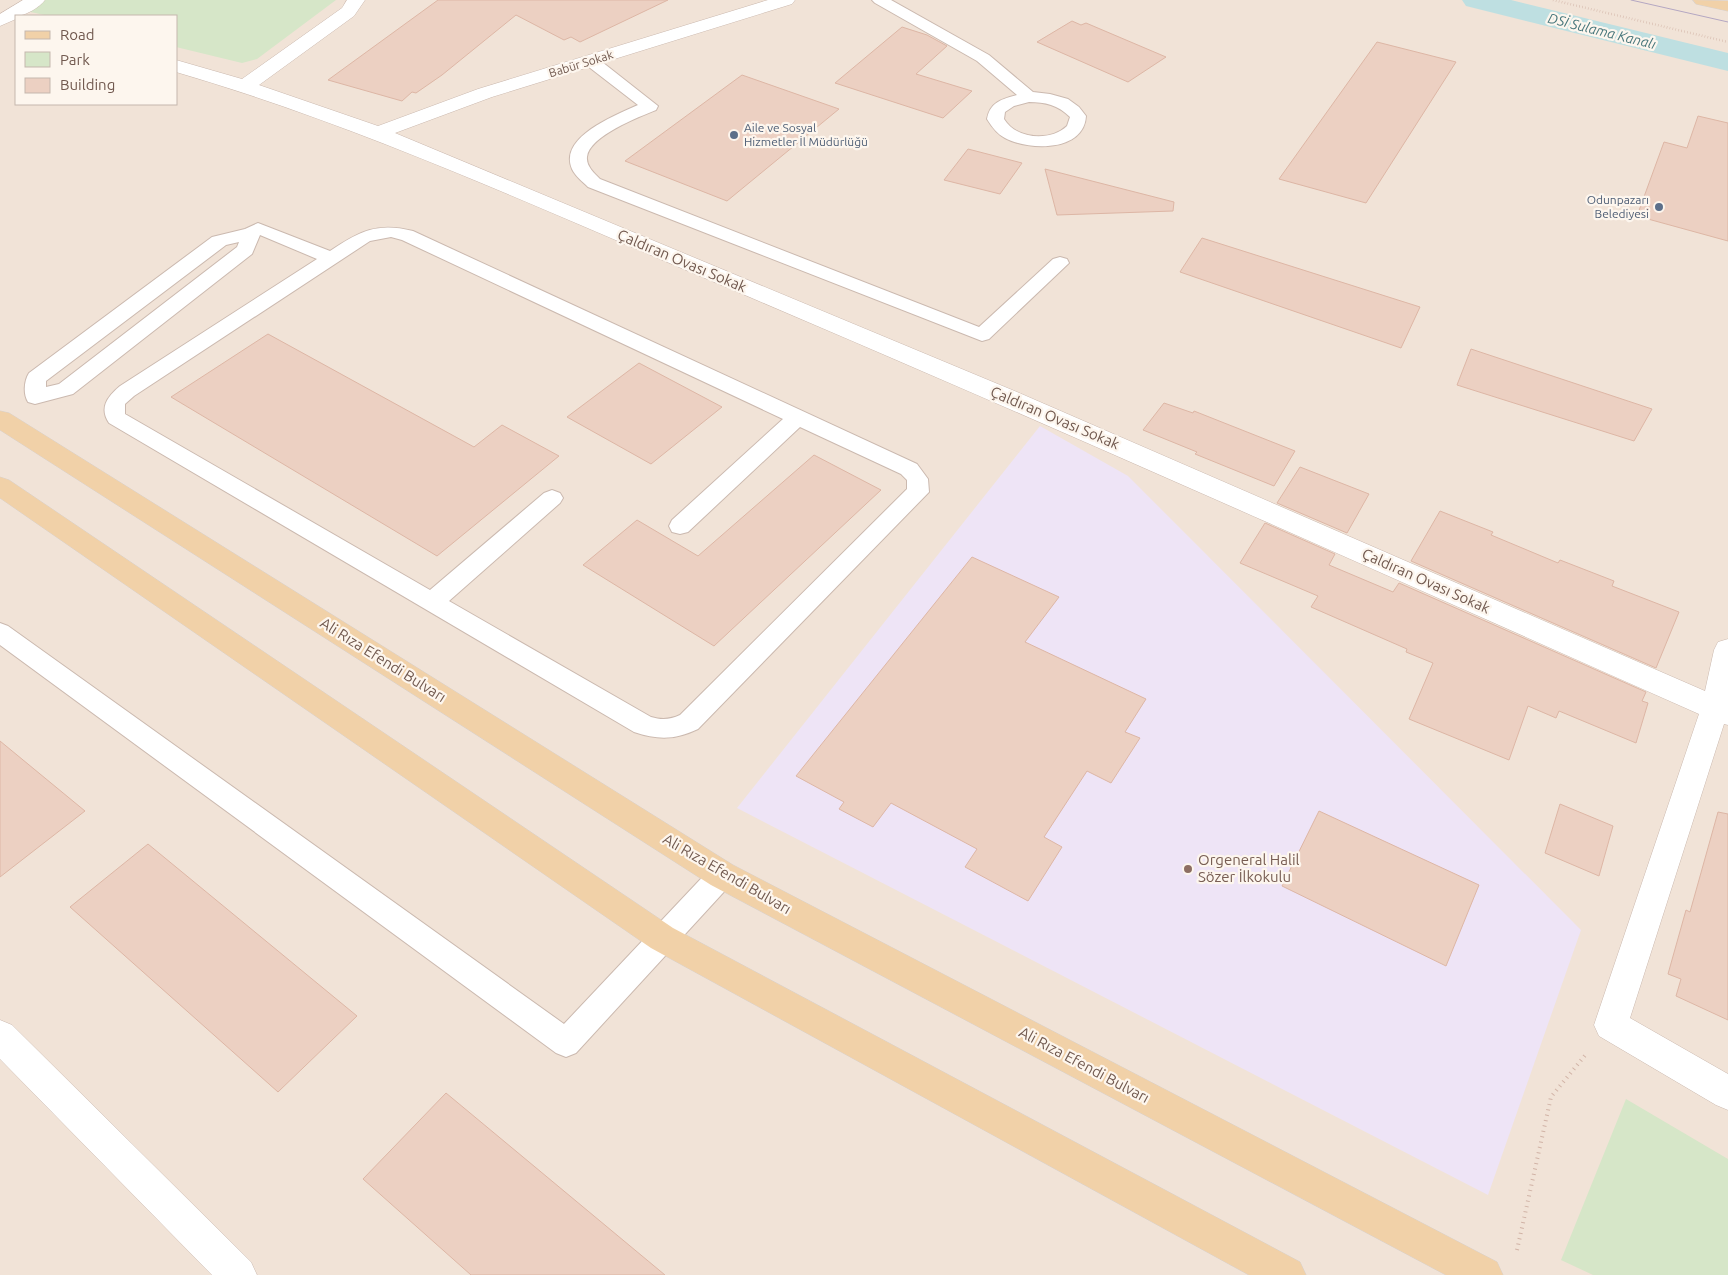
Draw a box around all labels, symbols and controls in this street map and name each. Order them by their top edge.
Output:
water label: DSİ Sulama Kanalı [1546,9,1658,52]
legend [15,15,178,105]
text: Road [60,26,95,43]
street label: Babür Sokak [547,48,615,79]
text: Park [60,51,90,68]
text: Building [60,76,115,93]
place label: Aile ve Sosyal Hizmetler İl Müdürlüğü [744,121,868,148]
marker: Aile ve Sosyal Hizmetler İl Müdürlüğü [728,129,740,141]
place label: Odunpazarı Belediyesi [1587,193,1649,220]
marker: Odunpazarı Belediyesi [1653,201,1665,213]
street label: Çaldıran Ovası Sokak [615,226,750,296]
street label: Çaldıran Ovası Sokak [988,383,1123,453]
street label: Çaldıran Ovası Sokak [1360,545,1493,617]
street label: Ali Rıza Efendi Bulvarı [317,614,449,705]
street label: Ali Rıza Efendi Bulvarı [660,830,794,917]
place label: Orgeneral Halil Sözer İlkokulu [1198,851,1300,885]
marker: Orgeneral Halil Sözer İlkokulu [1182,863,1194,875]
street label: Ali Rıza Efendi Bulvarı [1016,1023,1152,1106]

